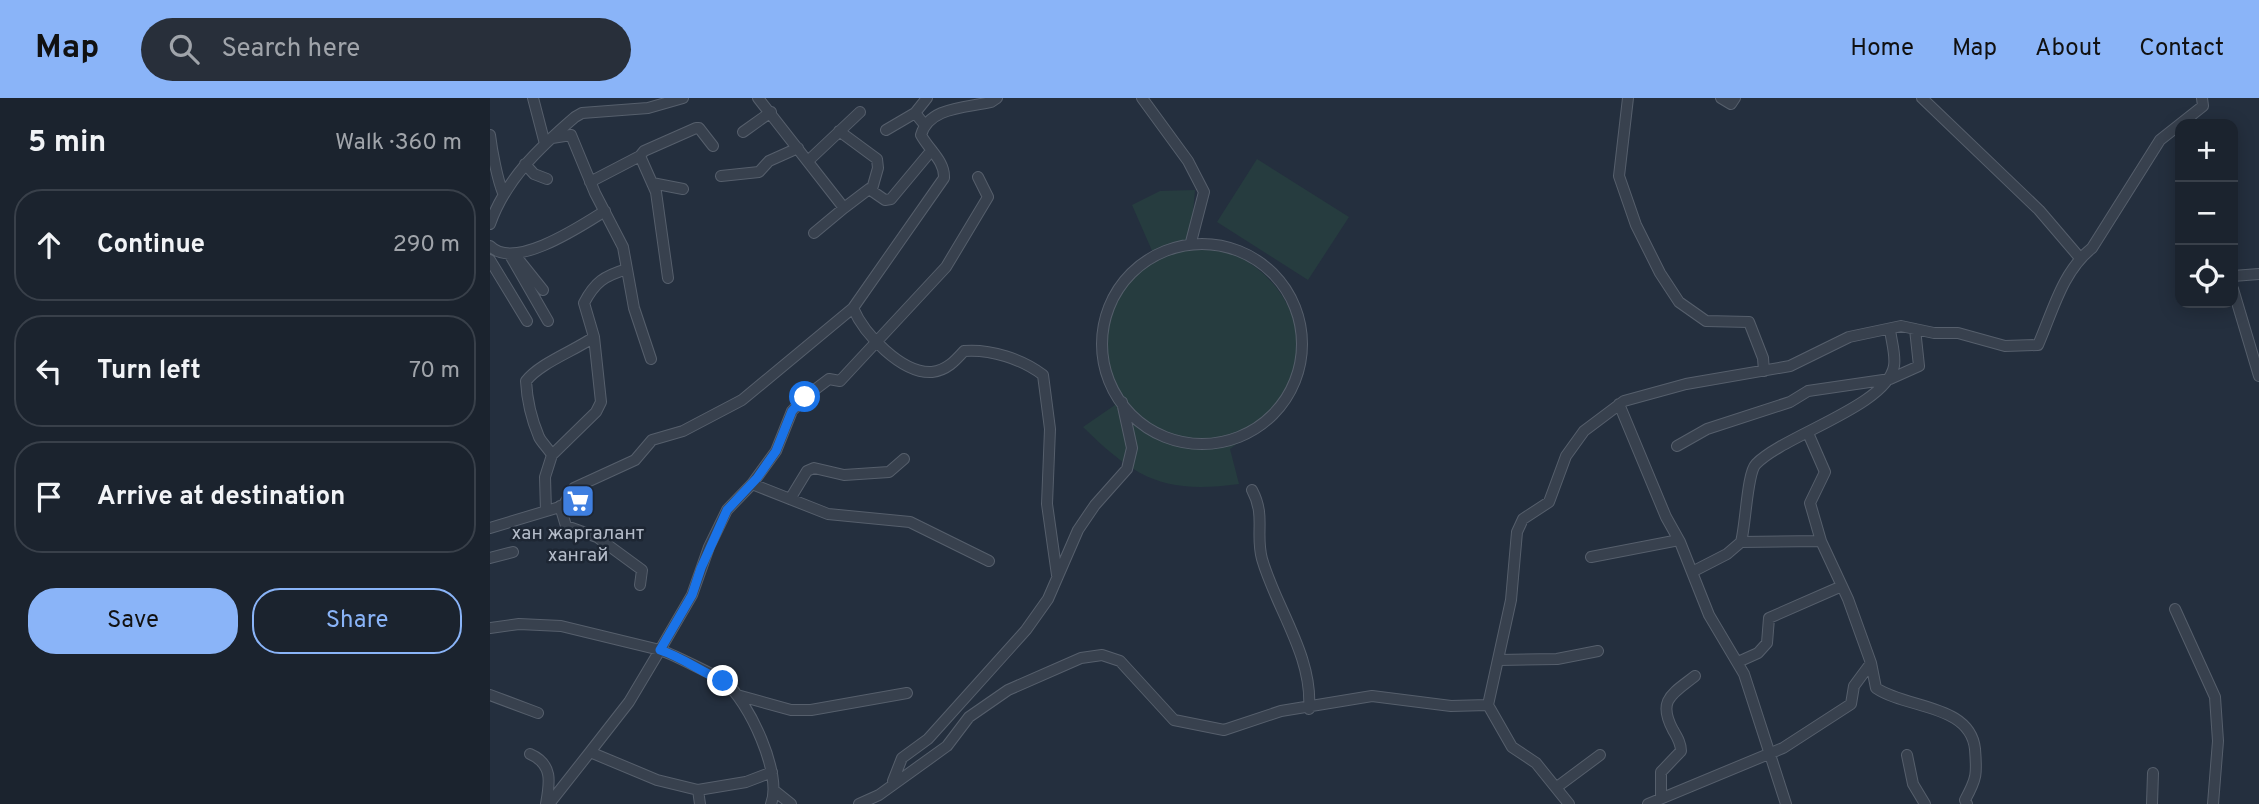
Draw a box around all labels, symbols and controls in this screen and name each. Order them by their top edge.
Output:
search box [141,18,631,81]
text: Map [35,28,99,70]
icon: search [165,30,203,68]
text: Search here [221,33,360,66]
text: Home [1850,34,1914,64]
text: Map [1952,34,1997,64]
text: About [2035,34,2101,64]
text: Contact [2139,34,2224,64]
map controls [2175,119,2238,308]
button: + [2175,119,2238,182]
text: 5 min [28,125,106,162]
text: Walk · 360 m [335,129,462,158]
button: − [2175,182,2238,245]
icon: ahead [30,226,68,264]
text: Continue [97,229,205,262]
text: 290 m [393,231,460,260]
button: locate [2175,245,2238,308]
icon: left [30,352,68,390]
text: Turn left [97,355,201,388]
text: 70 m [409,357,460,386]
route start [789,381,820,412]
icon: arrive [30,478,68,516]
text: Arrive at destination [97,481,345,514]
supermarket icon: хан жаргалант хангай [559,482,597,520]
place label: хан жаргалант хангай [512,522,645,568]
button: Save [28,588,238,654]
button: Share [252,588,462,654]
route end [707,665,738,696]

